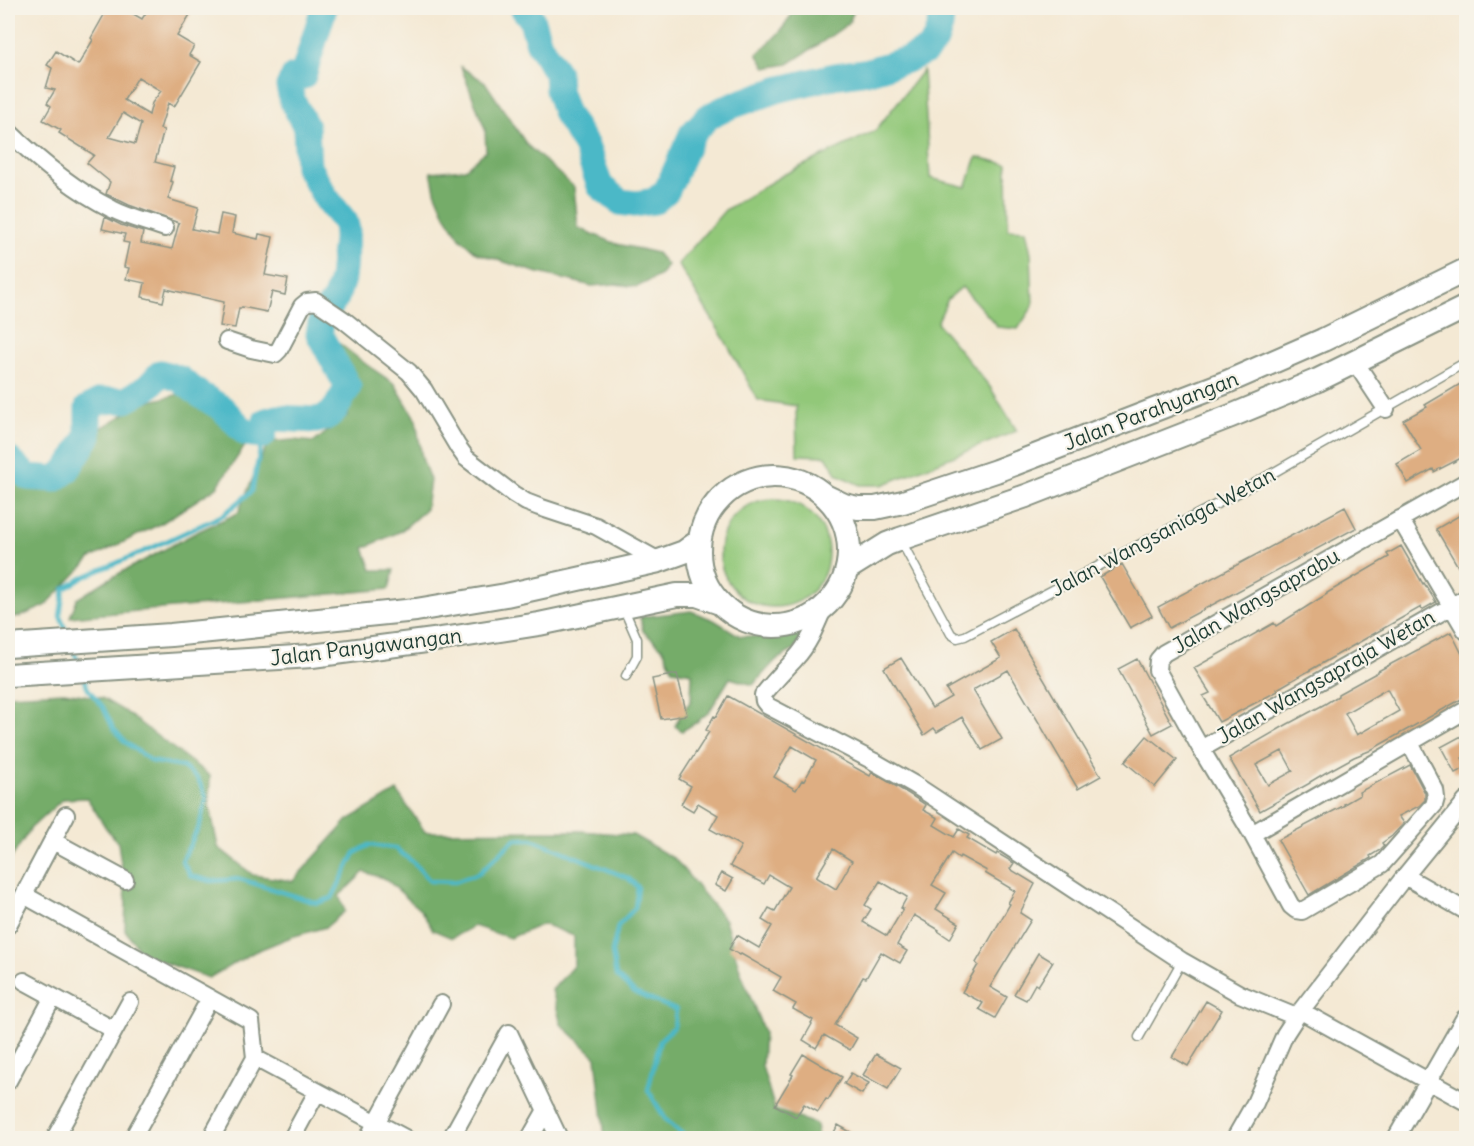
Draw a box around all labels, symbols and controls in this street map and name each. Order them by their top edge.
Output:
street label: Jalan Parahyangan [1060,365,1242,456]
street label: Jalan Wangsaniaga Wetan [1046,461,1280,602]
street label: Jalan Wangsaprabu [1167,542,1344,659]
street label: Jalan Wangsapraja Wetan [1212,603,1440,750]
street label: Jalan Panyawangan [268,621,463,672]

